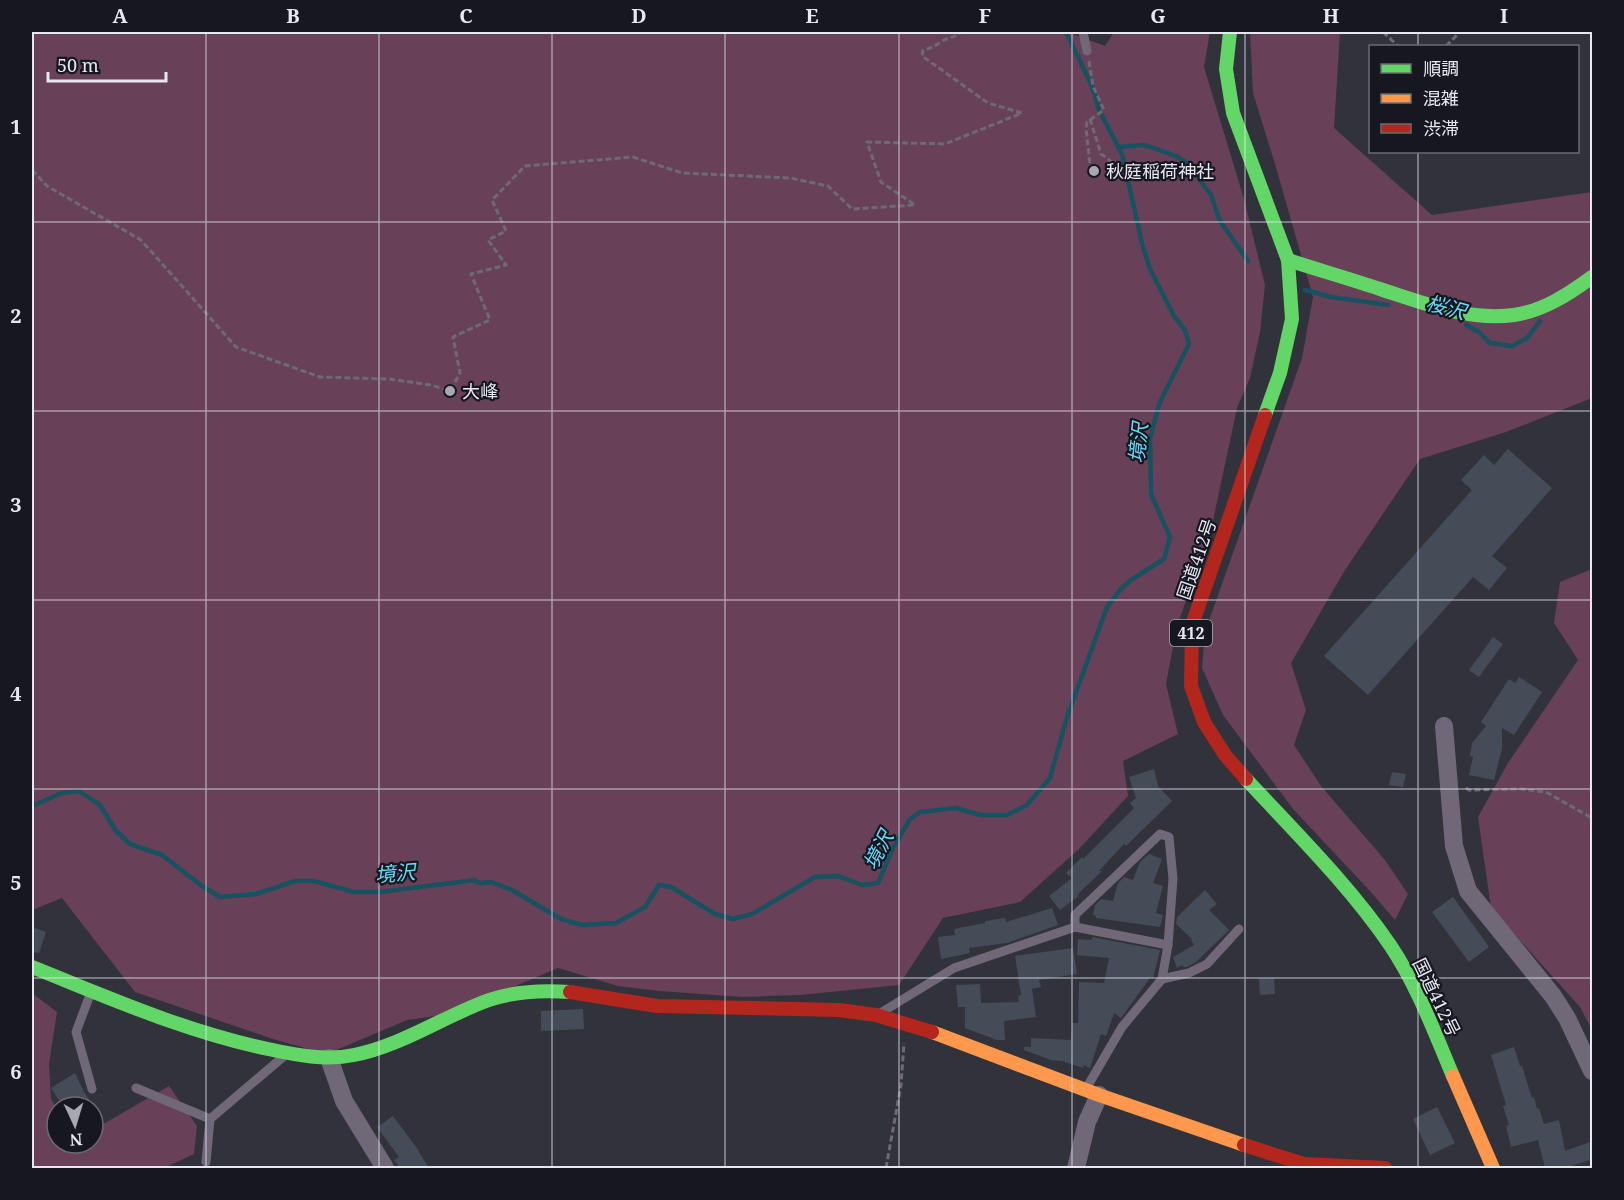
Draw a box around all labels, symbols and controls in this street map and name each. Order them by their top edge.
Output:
text: A [112,2,128,29]
text: B [286,2,300,29]
text: C [459,2,473,29]
text: D [631,2,647,29]
text: E [805,2,819,29]
text: F [979,2,991,29]
text: G [1150,2,1166,29]
text: H [1323,2,1339,29]
text: I [1500,2,1508,29]
scale bar [48,45,166,83]
legend [1369,45,1579,153]
text: 50 m [57,53,99,77]
text: 順調 [1423,56,1459,80]
text: 混雑 [1423,86,1459,110]
text: 1 [10,113,22,140]
text: 渋滞 [1423,116,1459,140]
place label: 秋庭稲荷神社 [1106,159,1214,183]
marker: 秋庭稲荷神社 [1087,164,1101,178]
water label: 桜沢 [1423,289,1472,326]
text: 2 [10,302,22,329]
place label: 大峰 [462,379,498,403]
marker: 大峰 [443,384,457,398]
water label: 境沢 [1122,419,1154,464]
text: 3 [10,491,22,518]
street label: 国道412号 [1171,515,1221,603]
road number: 412 [1170,620,1212,646]
text: 4 [10,680,22,707]
water label: 境沢 [857,823,900,874]
water label: 境沢 [374,858,419,888]
text: 5 [10,869,22,896]
street label: 国道412号 [1408,954,1466,1040]
text: 6 [10,1058,22,1085]
north arrow [45,1095,105,1155]
text: N [69,1129,83,1151]

